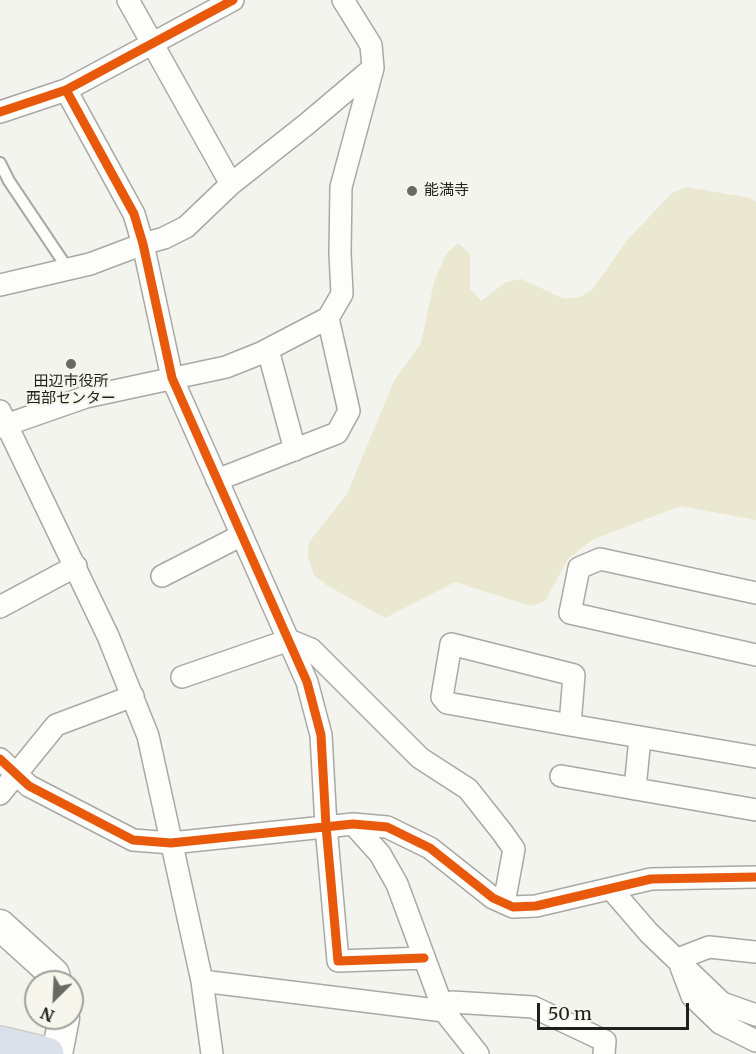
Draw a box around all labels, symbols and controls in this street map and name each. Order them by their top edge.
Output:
place label: 能満寺 [424,182,469,200]
marker: 能満寺 [405,184,419,198]
marker: 田辺市役所 西部センター [64,357,78,371]
place label: 田辺市役所 西部センター [26,373,116,408]
north arrow [24,970,84,1030]
scale bar [540,991,692,1029]
text: 50 m [548,1002,592,1025]
text: N [38,1003,57,1026]

